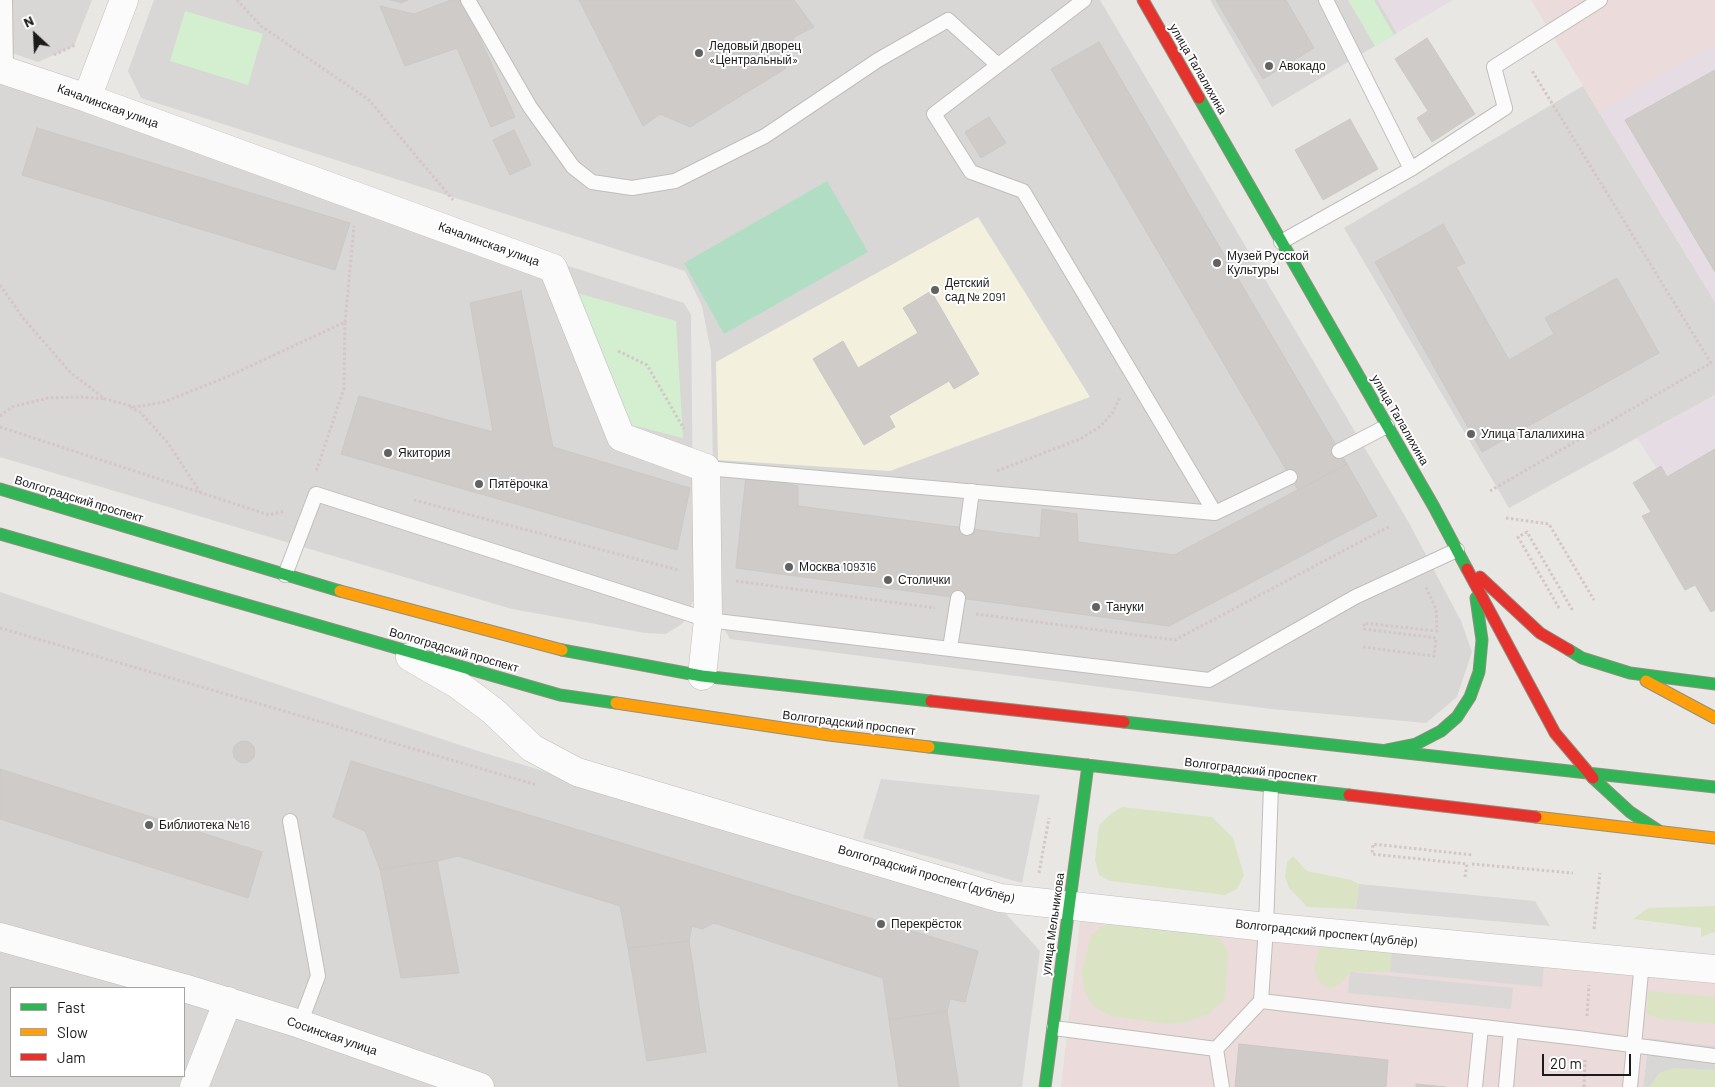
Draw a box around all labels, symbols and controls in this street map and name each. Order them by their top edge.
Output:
north arrow [10,10,60,60]
text: N [21,11,36,31]
street label: улица Талалихина [1166,21,1230,117]
place label: Ледовый дворец «Центральный» [709,39,801,67]
marker: Ледовый дворец «Центральный» [693,47,705,59]
place label: Авокадо [1279,59,1326,73]
marker: Авокадо [1263,60,1275,72]
street label: Качалинская улица [55,81,161,131]
street label: Качалинская улица [436,219,542,269]
place label: Музей Русской Культуры [1227,249,1309,277]
marker: Музей Русской Культуры [1211,257,1223,269]
place label: Детский сад № 2091 [945,276,1006,304]
marker: Детский сад № 2091 [929,284,941,296]
street label: улица Талалихина [1368,372,1432,468]
place label: Улица Талалихина [1481,427,1584,441]
marker: Улица Талалихина [1465,428,1477,440]
place label: Якитория [398,446,451,460]
marker: Якитория [382,447,394,459]
street label: Волгоградский проспект [13,473,145,525]
place label: Пятёрочка [489,477,548,491]
marker: Пятёрочка [473,478,485,490]
place label: Москва 109316 [799,560,876,574]
marker: Москва 109316 [783,561,795,573]
place label: Столички [898,573,950,587]
marker: Столички [882,574,894,586]
place label: Тануки [1106,600,1144,614]
marker: Тануки [1090,601,1102,613]
street label: Волгоградский проспект [388,625,520,675]
street label: Волгоградский проспект [782,708,916,738]
street label: Волгоградский проспект [1184,755,1318,785]
place label: Библиотека №16 [159,818,250,832]
marker: Библиотека №16 [143,819,155,831]
street label: Волгоградский проспект (дублёр) [836,842,1016,906]
street label: улица Мельникова [1039,872,1067,976]
street label: Волгоградский проспект (дублёр) [1235,916,1417,950]
place label: Перекрёсток [891,917,962,931]
marker: Перекрёсток [875,918,887,930]
legend [10,987,185,1077]
text: Fast [57,998,85,1016]
street label: Сосинская улица [285,1014,379,1058]
text: Slow [57,1023,88,1041]
scale bar [1545,1044,1634,1076]
text: Jam [57,1048,86,1066]
text: 20 m [1550,1054,1582,1072]

